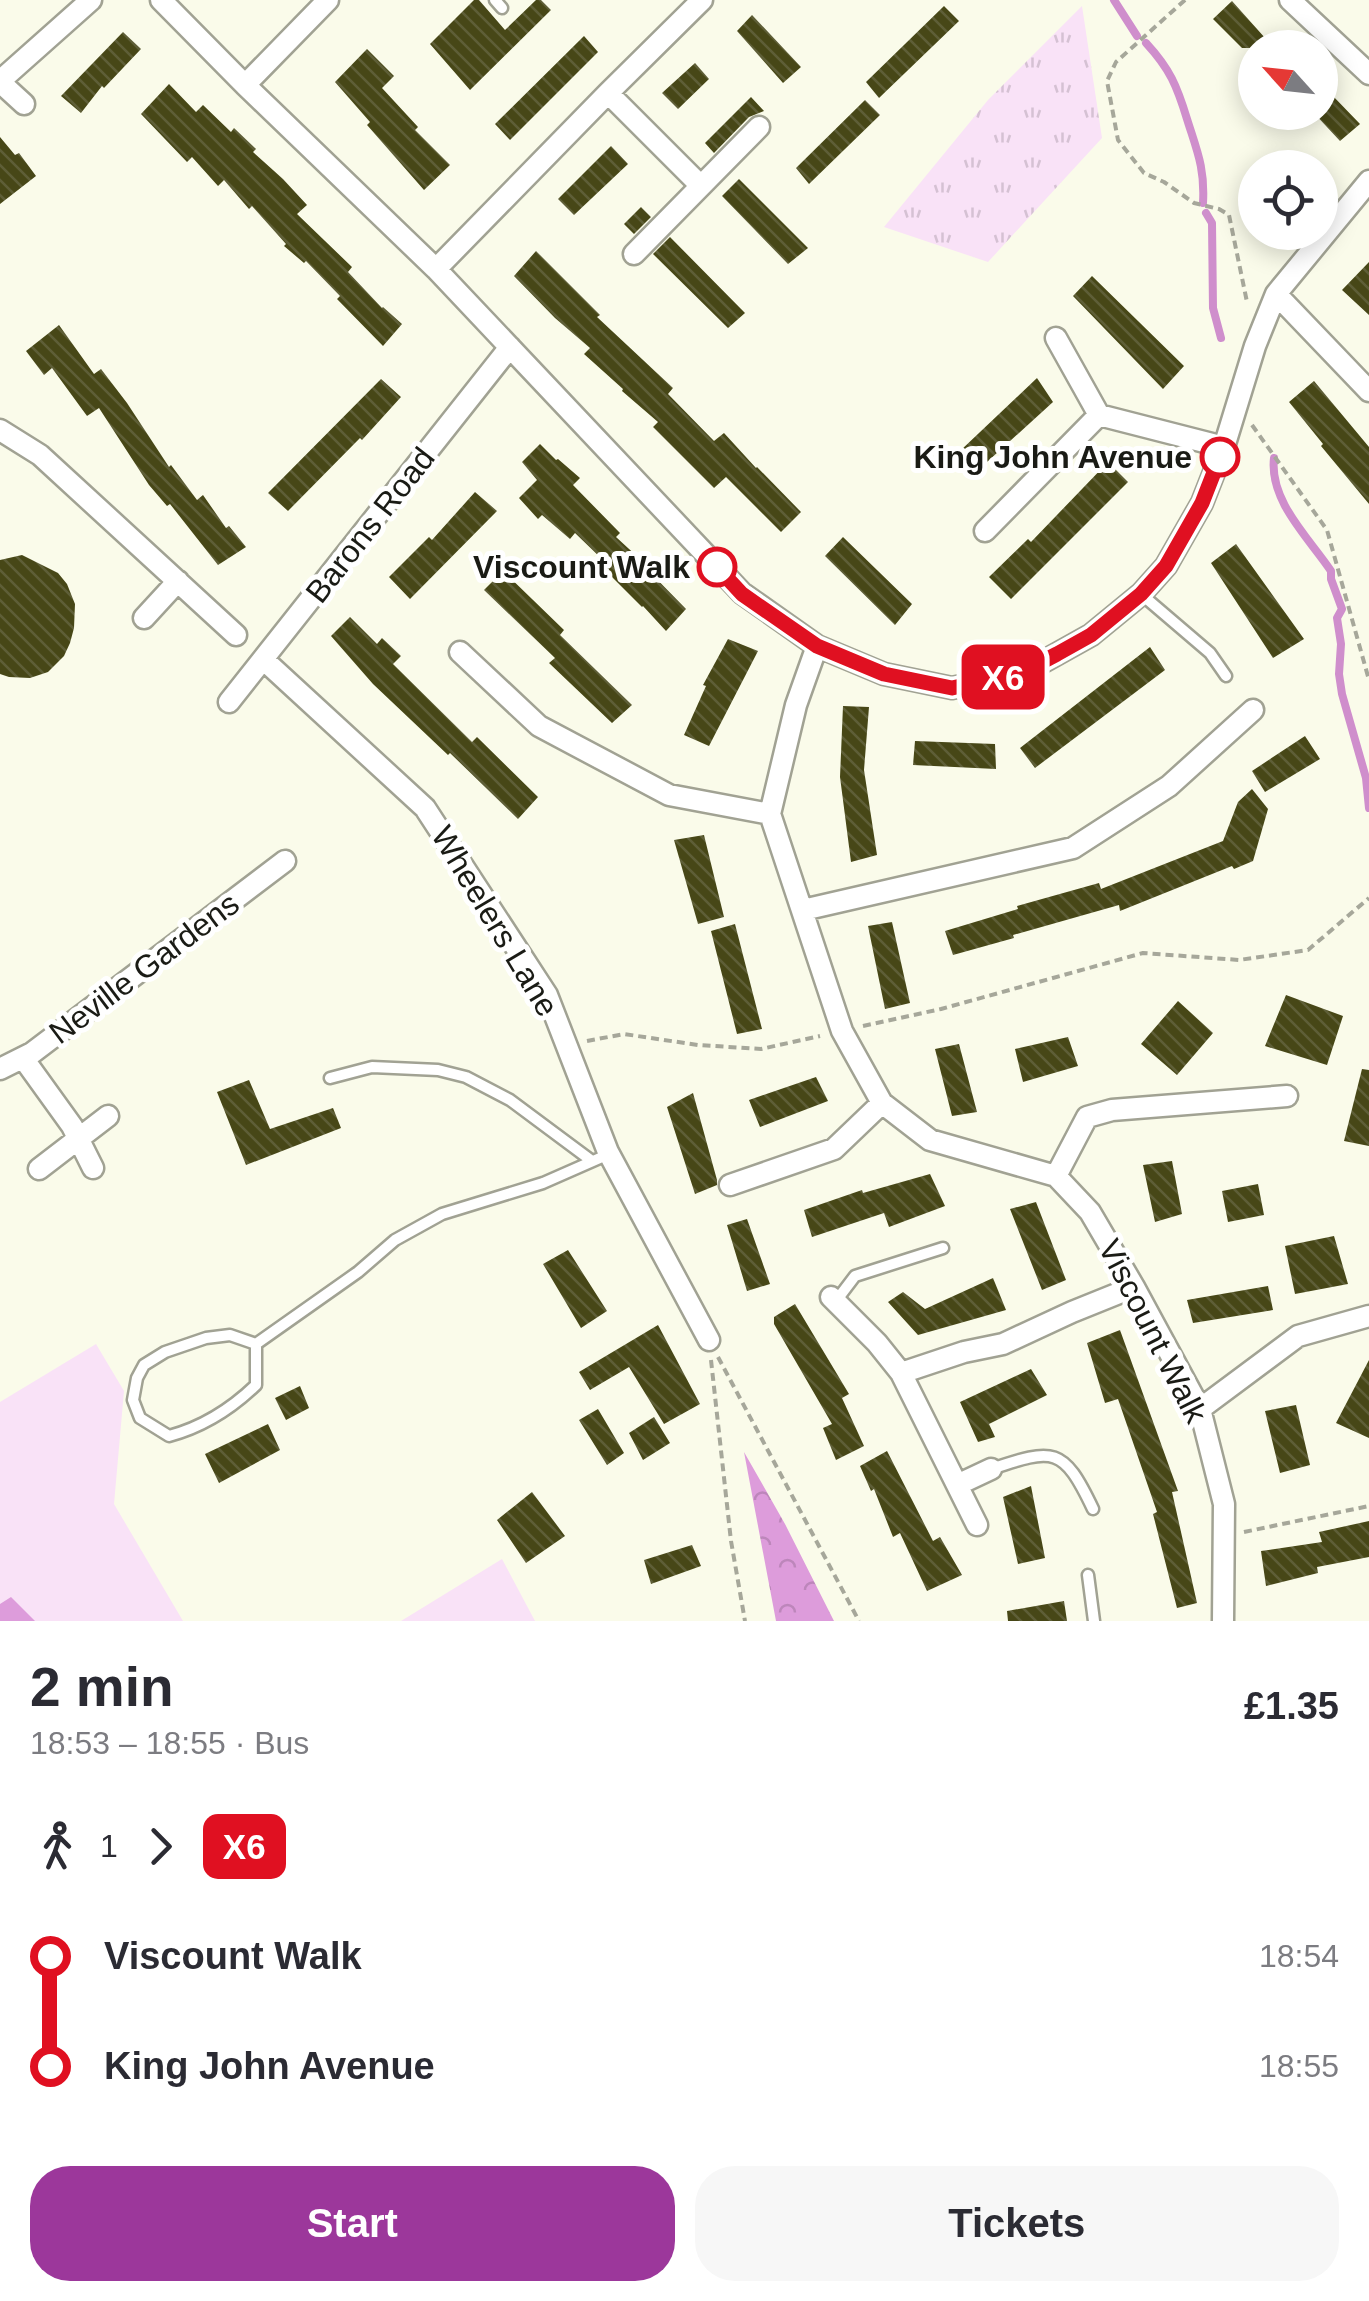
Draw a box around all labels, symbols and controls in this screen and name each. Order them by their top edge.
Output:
north arrow [1238,30,1338,130]
map controls [1238,30,1338,250]
button: locate [1238,150,1338,250]
marker: King John Avenue [1201,438,1239,476]
place label: King John Avenue [913,439,1192,475]
street label: Barons Road [298,440,442,610]
marker: Viscount Walk [698,548,736,586]
place label: Viscount Walk [473,549,690,585]
line badge: X6 [958,644,1048,710]
text: X6 [982,658,1024,697]
street label: Wheelers Lane [424,819,566,1023]
street label: Neville Gardens [42,885,246,1051]
street label: Viscount Walk [1091,1233,1215,1430]
text: 2 min [30,1656,174,1718]
text: £1.35 [1244,1685,1339,1727]
text: 18:53 – 18:55 · Bus [30,1725,309,1761]
icon: walk [30,1819,85,1874]
icon: forward [133,1819,188,1874]
text: X6 [223,1827,266,1866]
text: 1 [100,1828,118,1864]
text: Viscount Walk [104,1935,362,1977]
text: 18:54 [1259,1938,1339,1974]
text: King John Avenue [104,2045,435,2087]
text: 18:55 [1259,2048,1339,2084]
button: Start [30,2166,675,2281]
button: Tickets [695,2166,1339,2281]

